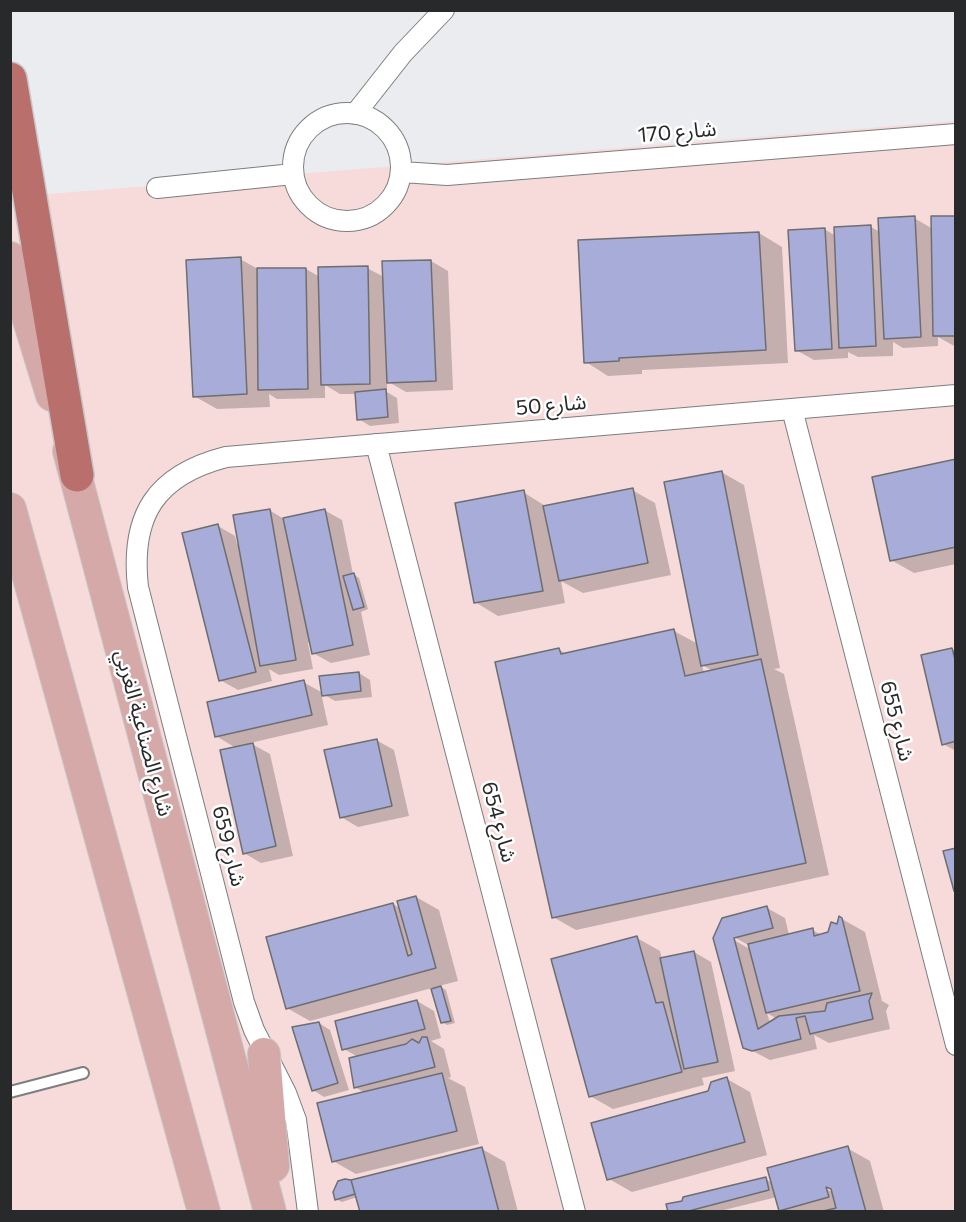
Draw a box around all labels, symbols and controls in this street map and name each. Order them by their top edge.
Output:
street label: شارع 170 [637,116,717,148]
street label: شارع 50 [515,389,587,421]
street label: شارع الصناعية الغربي [110,647,178,819]
street label: شارع 655 [875,678,919,764]
street label: شارع 654 [476,779,522,865]
street label: شارع 659 [207,803,251,889]

